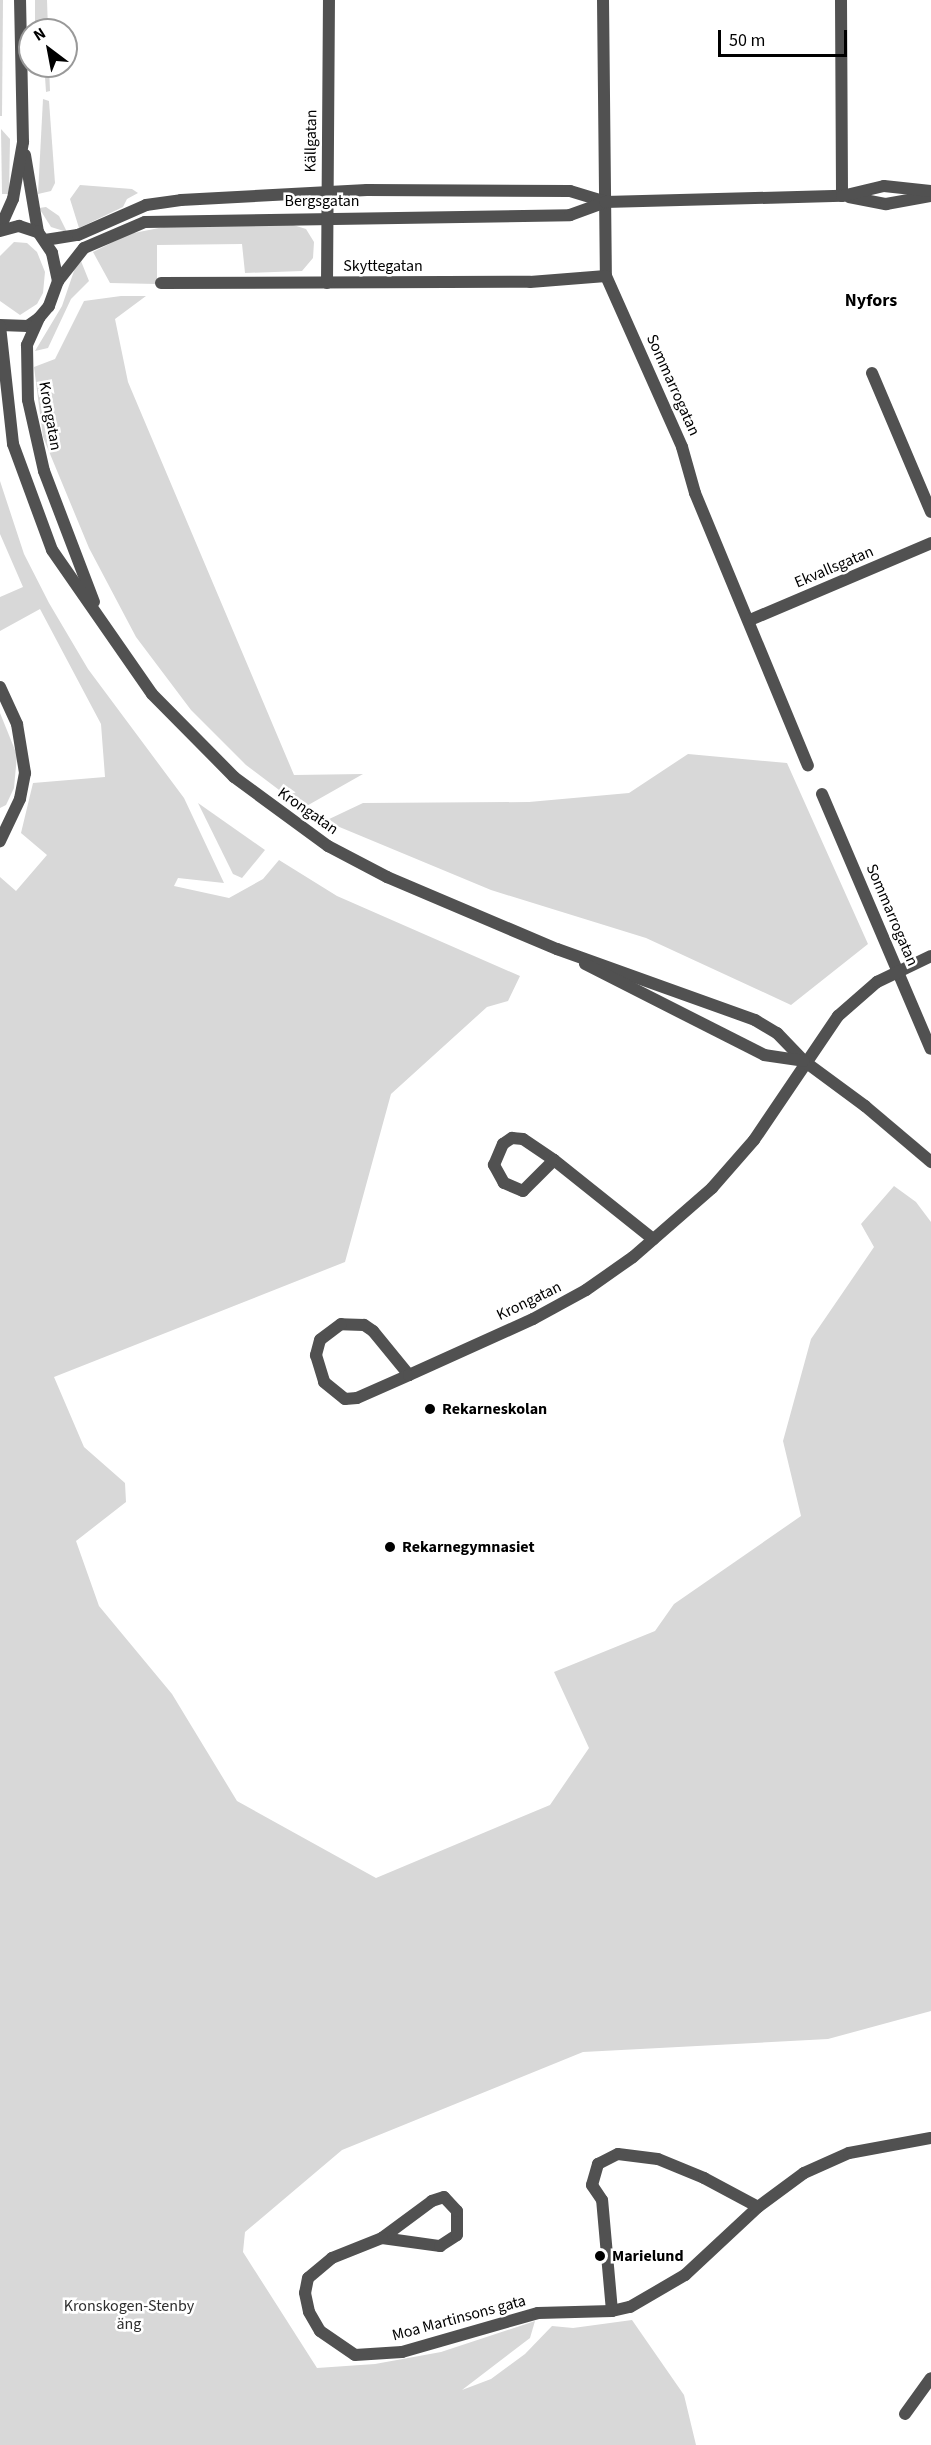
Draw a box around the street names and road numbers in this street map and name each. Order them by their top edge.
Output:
street label: Källgatan [301,109,321,173]
street label: Bergsgatan [284,191,360,211]
street label: Skyttegatan [343,256,423,276]
street label: Sommarrogatan [642,331,704,439]
street label: Krongatan [35,380,65,452]
street label: Ekvallsgatan [792,542,876,592]
street label: Krongatan [274,783,342,839]
street label: Sommarrogatan [862,861,922,969]
street label: Krongatan [494,1277,564,1325]
street label: Moa Martinsons gata [390,2291,528,2345]

